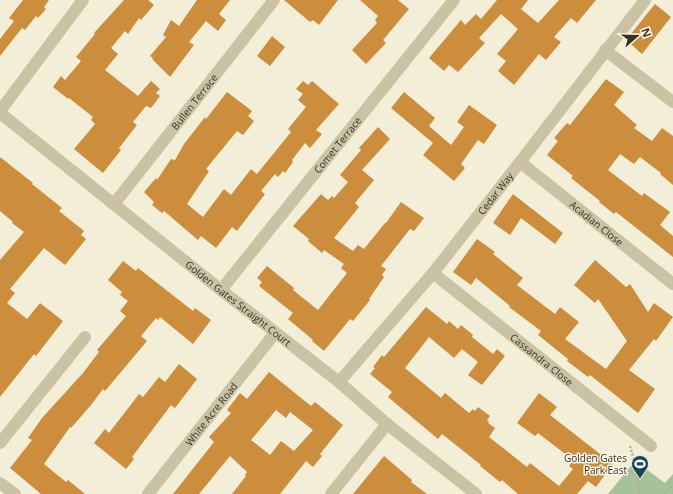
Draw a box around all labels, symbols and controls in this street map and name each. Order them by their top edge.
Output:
north arrow [617,16,657,56]
text: N [638,26,655,39]
street label: Bullen Terrace [168,71,221,133]
street label: Comet Terrace [311,114,365,176]
street label: Cedar Way [474,169,517,218]
street label: Acadian Close [567,197,627,249]
street label: Golden Gates Straight Court [183,257,294,349]
street label: Cassandra Close [507,330,577,389]
street label: White Acre Road [182,379,241,448]
place label: Golden Gates Park East [564,451,627,477]
sports icon: Golden Gates Park East [630,454,650,479]

